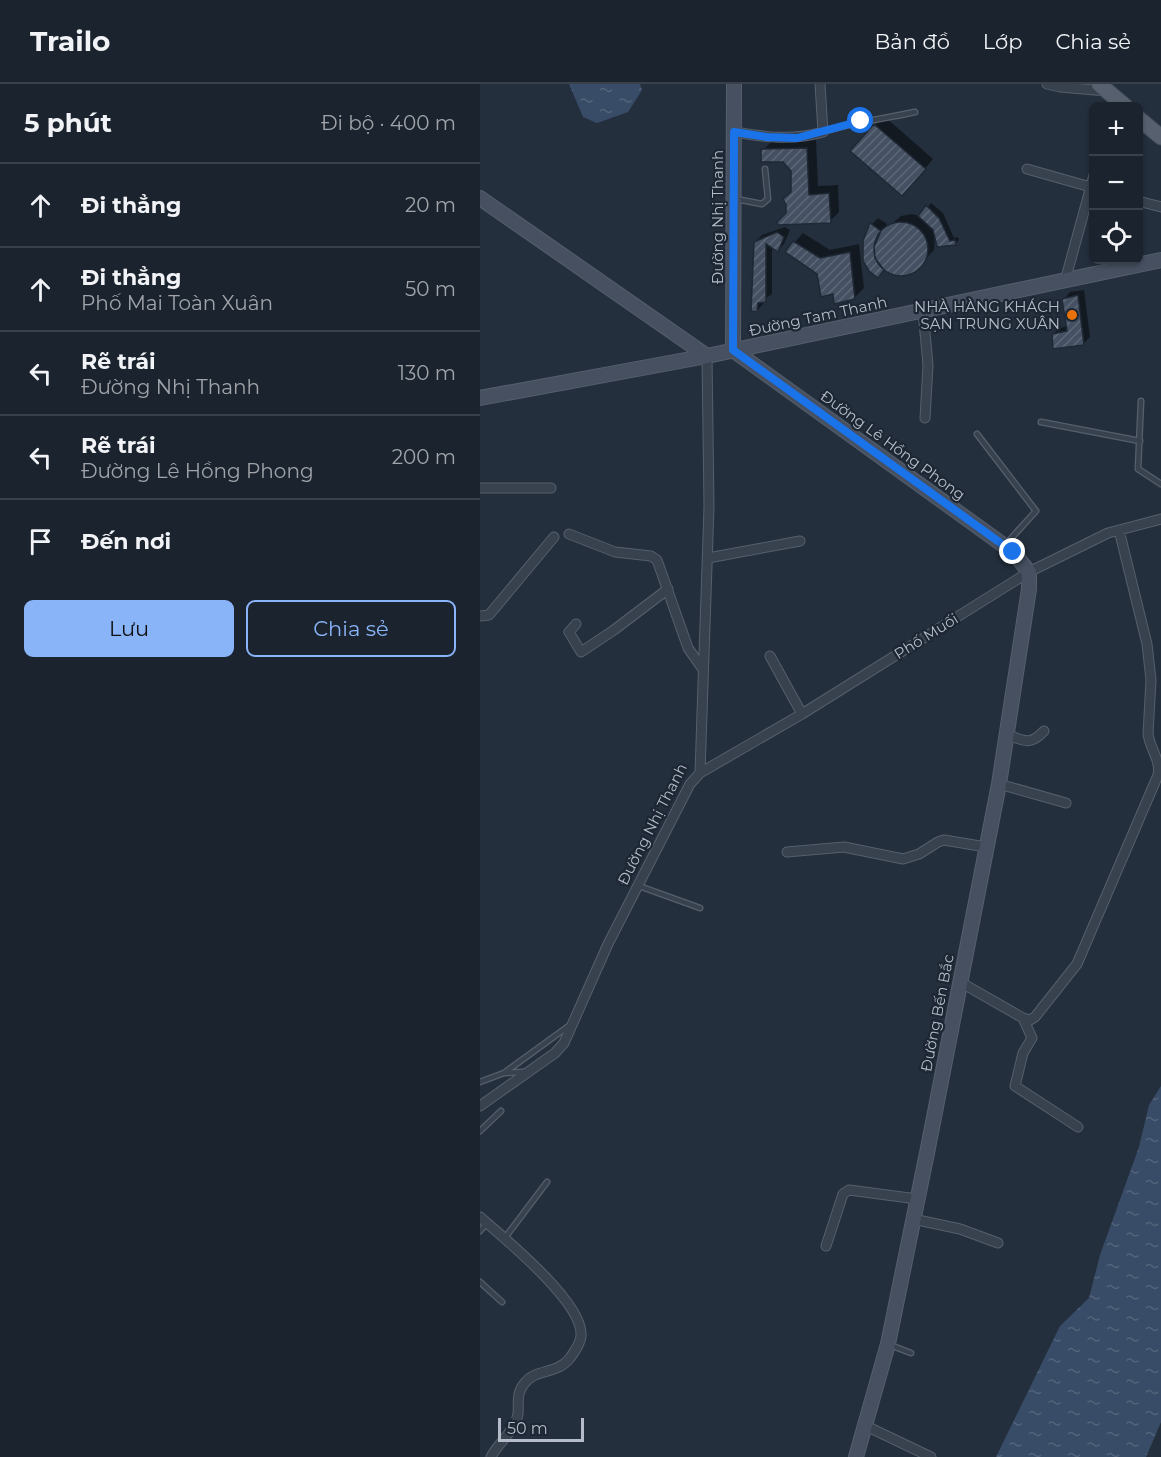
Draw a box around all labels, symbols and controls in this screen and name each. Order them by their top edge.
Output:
text: Trailo [30,24,110,58]
text: Bản đồ [874,29,950,54]
text: Lớp [983,29,1022,54]
text: Chia sẻ [1055,29,1131,54]
map controls [1089,102,1143,264]
button: + [1089,102,1143,156]
text: 5 phút [24,107,112,139]
route start [847,107,873,133]
text: Đi bộ · 400 m [321,111,456,135]
street label: Đường Nhị Thanh [708,150,727,284]
button: − [1089,156,1143,210]
icon: ahead [24,189,57,222]
text: Đi thẳng [81,192,181,219]
text: 20 m [405,193,456,217]
button: locate [1089,210,1143,264]
text: Đi thẳng [81,264,181,291]
icon: ahead [24,273,57,306]
text: 50 m [405,277,456,301]
text: Phố Mai Toàn Xuân [81,291,273,315]
street label: Đường Tam Thanh [747,292,889,340]
place label: NHÀ HÀNG KHÁCH SẠN TRUNG XUÂN [914,297,1060,333]
marker: NHÀ HÀNG KHÁCH SẠN TRUNG XUÂN [1065,308,1079,322]
text: Rẽ trái [81,348,156,375]
icon: left [24,357,57,390]
text: 130 m [398,361,456,385]
text: Đường Nhị Thanh [81,375,260,399]
street label: Đường Lê Hồng Phong [817,386,969,504]
text: Rẽ trái [81,432,156,459]
icon: left [24,441,57,474]
text: 200 m [392,445,456,469]
text: Đường Lê Hồng Phong [81,459,314,483]
icon: arrive [24,525,57,558]
text: Đến nơi [81,528,171,555]
route end [999,538,1025,564]
button: Lưu [24,600,234,657]
button: Chia sẻ [246,600,456,657]
street label: Phố Muối [890,609,962,663]
street label: Đường Nhị Thanh [613,760,691,888]
street label: Đường Bến Bắc [916,953,958,1073]
scale bar [498,1415,584,1442]
text: 50 m [507,1419,548,1438]

